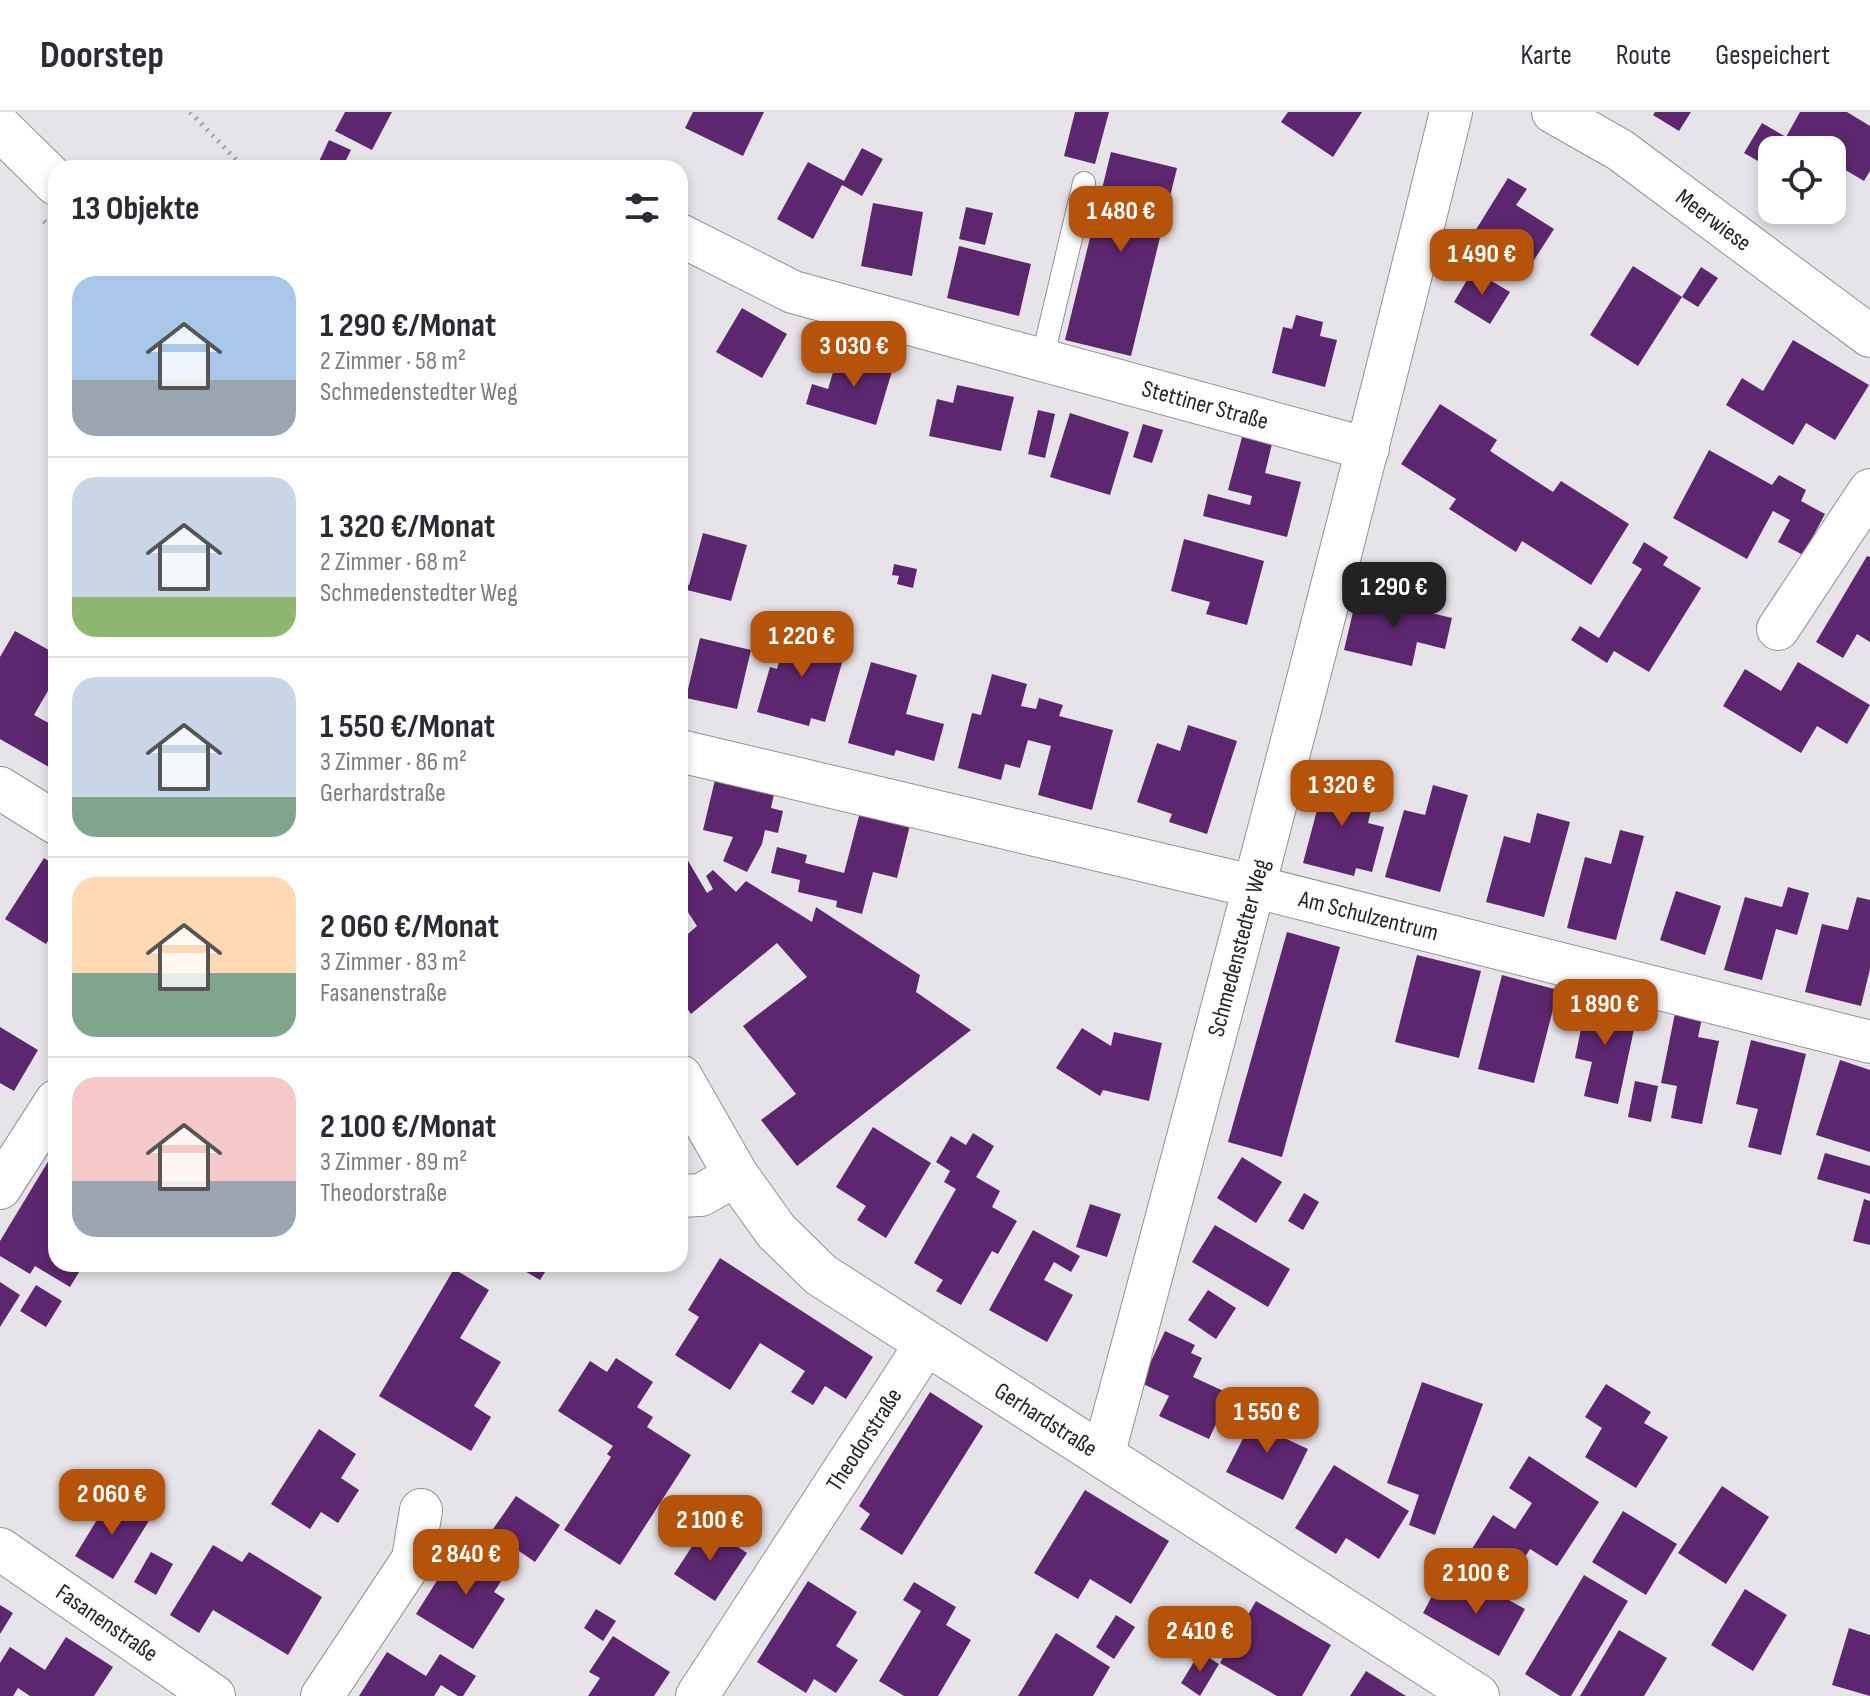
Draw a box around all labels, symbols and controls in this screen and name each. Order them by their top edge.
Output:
text: Doorstep [40,33,164,78]
text: Karte [1521,39,1572,72]
text: Route [1616,39,1671,72]
text: Gespeichert [1715,39,1830,72]
map controls [1758,136,1846,224]
button: locate [1758,136,1846,224]
street label: Meerwiese [1670,183,1757,258]
icon: filters [620,186,664,230]
pin: 1 480 € [1047,186,1195,254]
text: 13 Objekte [72,188,200,229]
text: 1 480 € [1087,196,1155,227]
pin: 1 490 € [1408,229,1556,297]
text: 1 490 € [1448,239,1516,270]
text: 1 290 €/Monat [320,305,496,346]
icon: home [136,308,232,404]
pin: 3 030 € [780,321,928,389]
text: 3 030 € [819,331,889,362]
text: 2 Zimmer · 58 m² [320,346,466,377]
street label: Stettiner Straße [1139,374,1272,436]
text: Schmedenstedter Weg [320,377,518,408]
text: 1 320 €/Monat [320,506,495,547]
icon: home [136,509,232,605]
text: 2 Zimmer · 68 m² [320,547,467,578]
pin: 1 290 € [1320,562,1468,630]
text: 1 290 € [1360,572,1428,603]
text: Schmedenstedter Weg [320,578,518,609]
pin: 1 220 € [728,611,876,679]
text: 1 220 € [769,621,835,652]
text: 1 550 €/Monat [320,706,495,747]
icon: home [136,709,232,805]
text: 3 Zimmer · 86 m² [320,747,467,778]
pin: 1 320 € [1268,760,1416,828]
text: 1 320 € [1308,770,1376,801]
text: Gerhardstraße [320,778,446,809]
street label: Schmedenstedter Weg [1201,856,1276,1040]
street label: Am Schulzentrum [1295,884,1441,947]
text: 2 060 €/Monat [320,906,499,947]
icon: home [136,909,232,1005]
text: 3 Zimmer · 83 m² [320,947,467,978]
text: Fasanenstraße [320,978,447,1009]
pin: 1 890 € [1531,979,1679,1047]
text: 1 890 € [1571,989,1639,1020]
text: 2 100 €/Monat [320,1106,496,1147]
icon: home [136,1109,232,1205]
text: 3 Zimmer · 89 m² [320,1147,467,1178]
text: Theodorstraße [320,1178,447,1209]
street label: Gerhardstraße [989,1376,1102,1463]
street label: Theodorstraße [820,1383,908,1497]
pin: 1 550 € [1193,1387,1341,1455]
text: 1 550 € [1234,1397,1300,1428]
pin: 2 060 € [38,1469,186,1537]
text: 2 060 € [77,1479,147,1510]
pin: 2 100 € [636,1495,784,1563]
text: 2 100 € [676,1505,744,1536]
pin: 2 840 € [392,1529,540,1597]
text: 2 840 € [431,1539,501,1570]
pin: 2 100 € [1402,1548,1550,1616]
text: 2 100 € [1442,1558,1510,1589]
street label: Fasanenstraße [50,1578,163,1668]
pin: 2 410 € [1126,1606,1274,1674]
text: 2 410 € [1166,1616,1234,1647]

